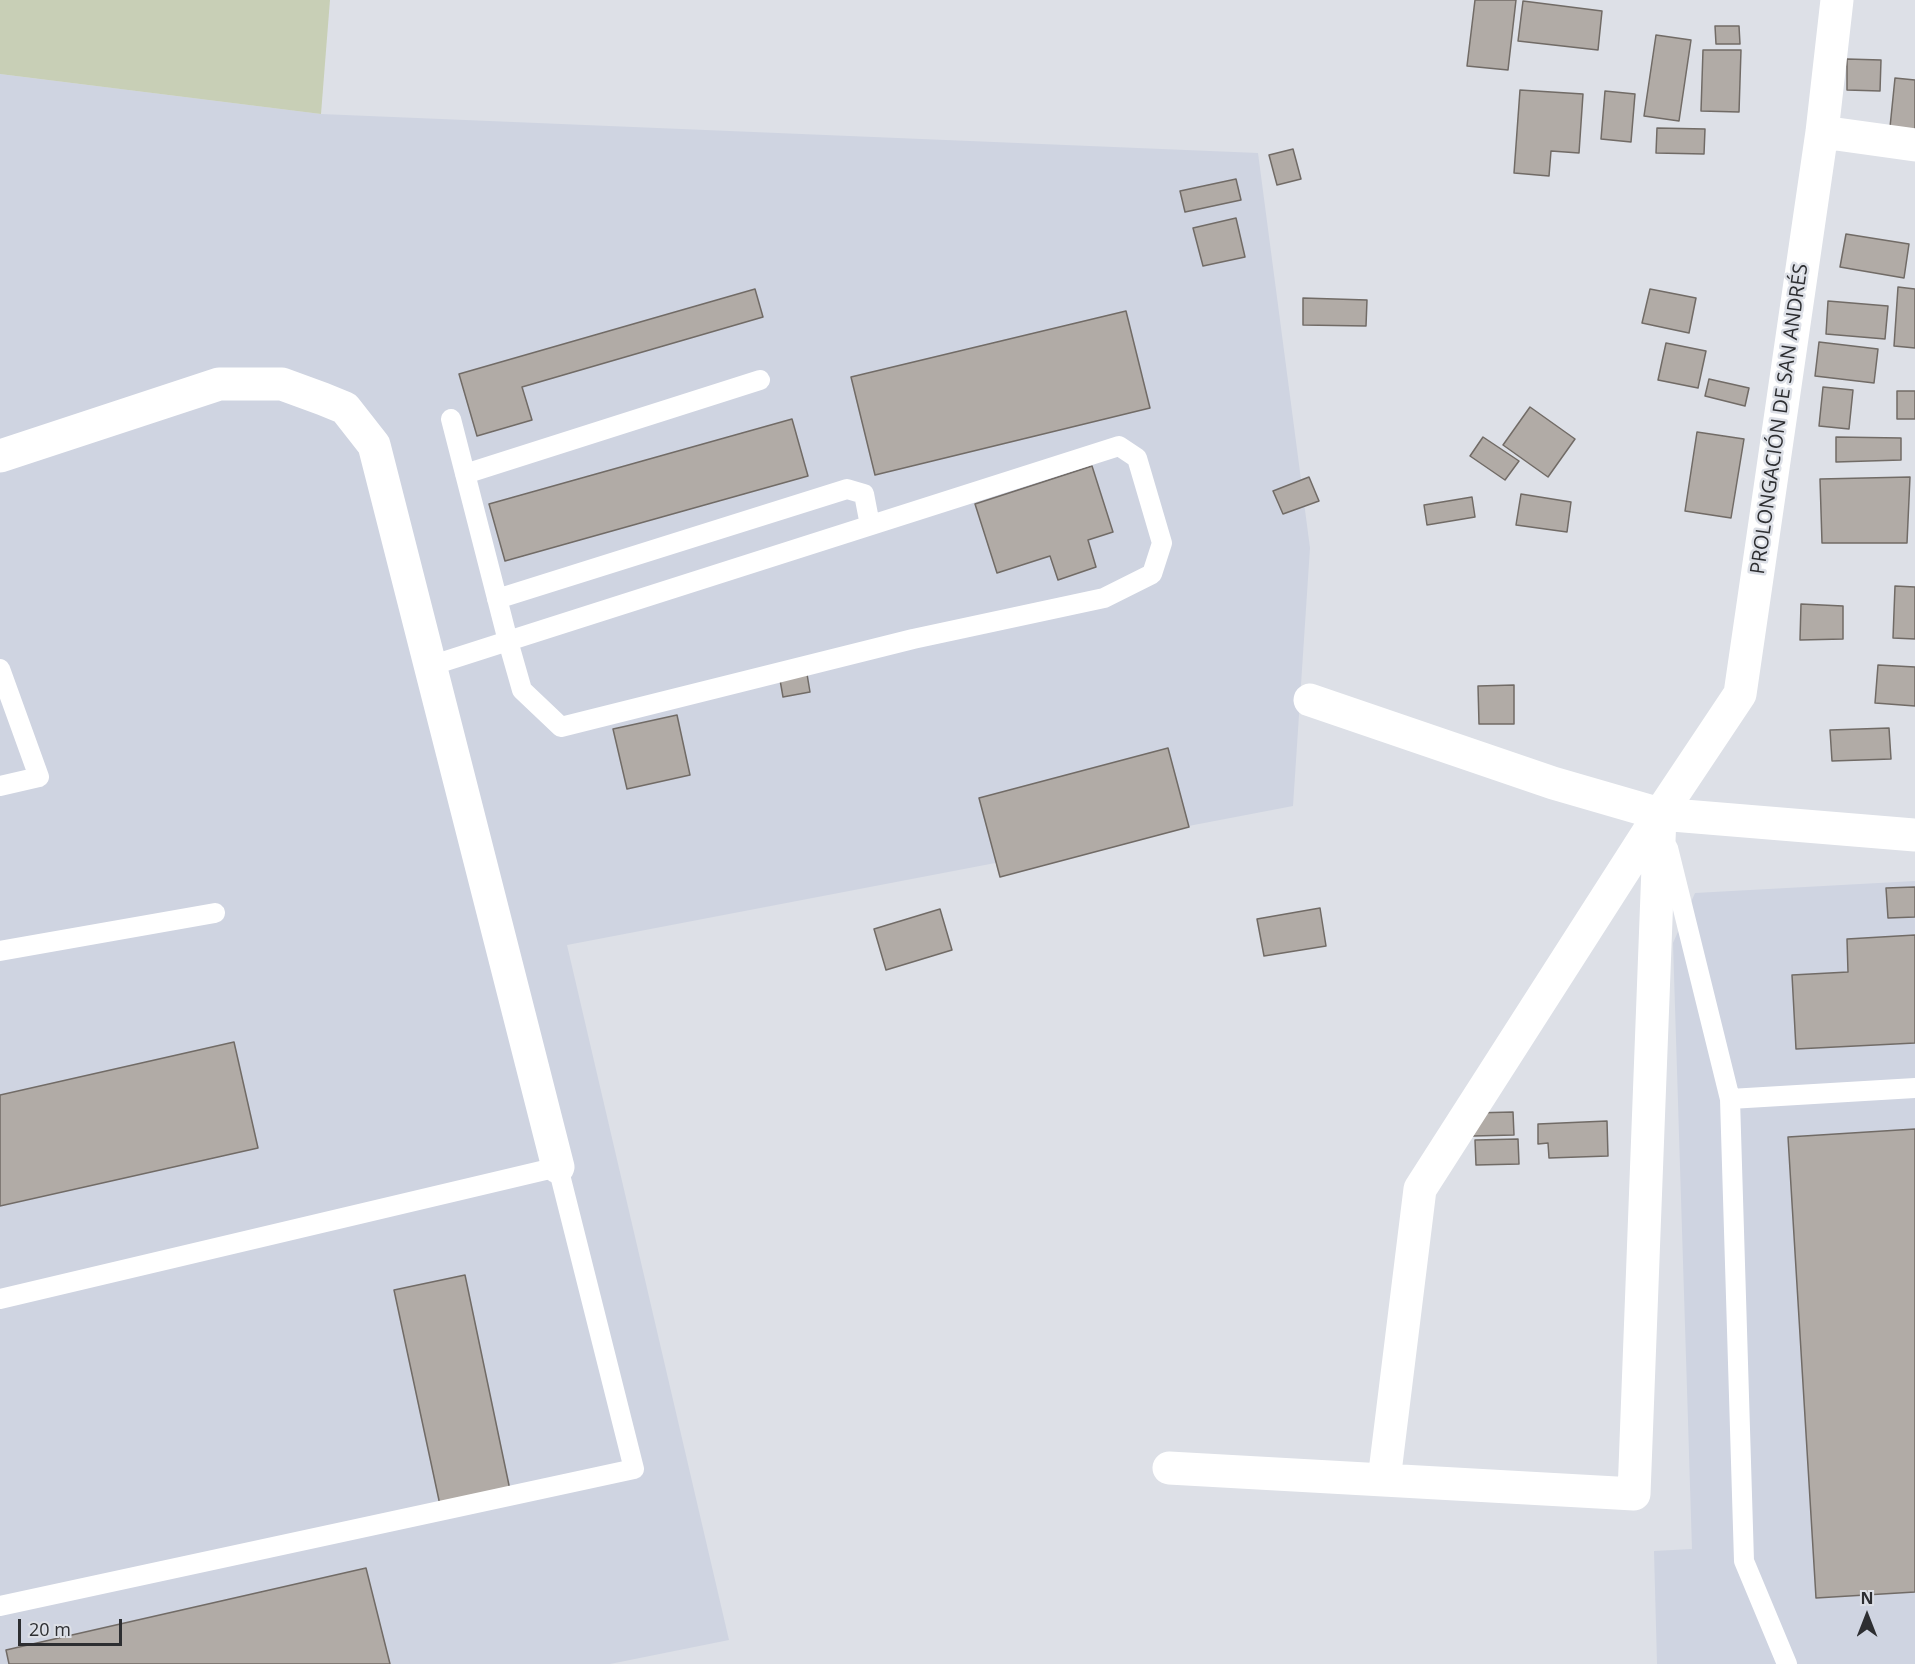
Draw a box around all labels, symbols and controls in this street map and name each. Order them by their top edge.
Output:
street label: PROLONGACIÓN DE SAN ANDRÉS [1746,262,1814,576]
north arrow [1837,1586,1897,1646]
text: N [1860,1587,1874,1609]
scale bar [21,1607,124,1645]
text: 20 m [29,1617,71,1641]

